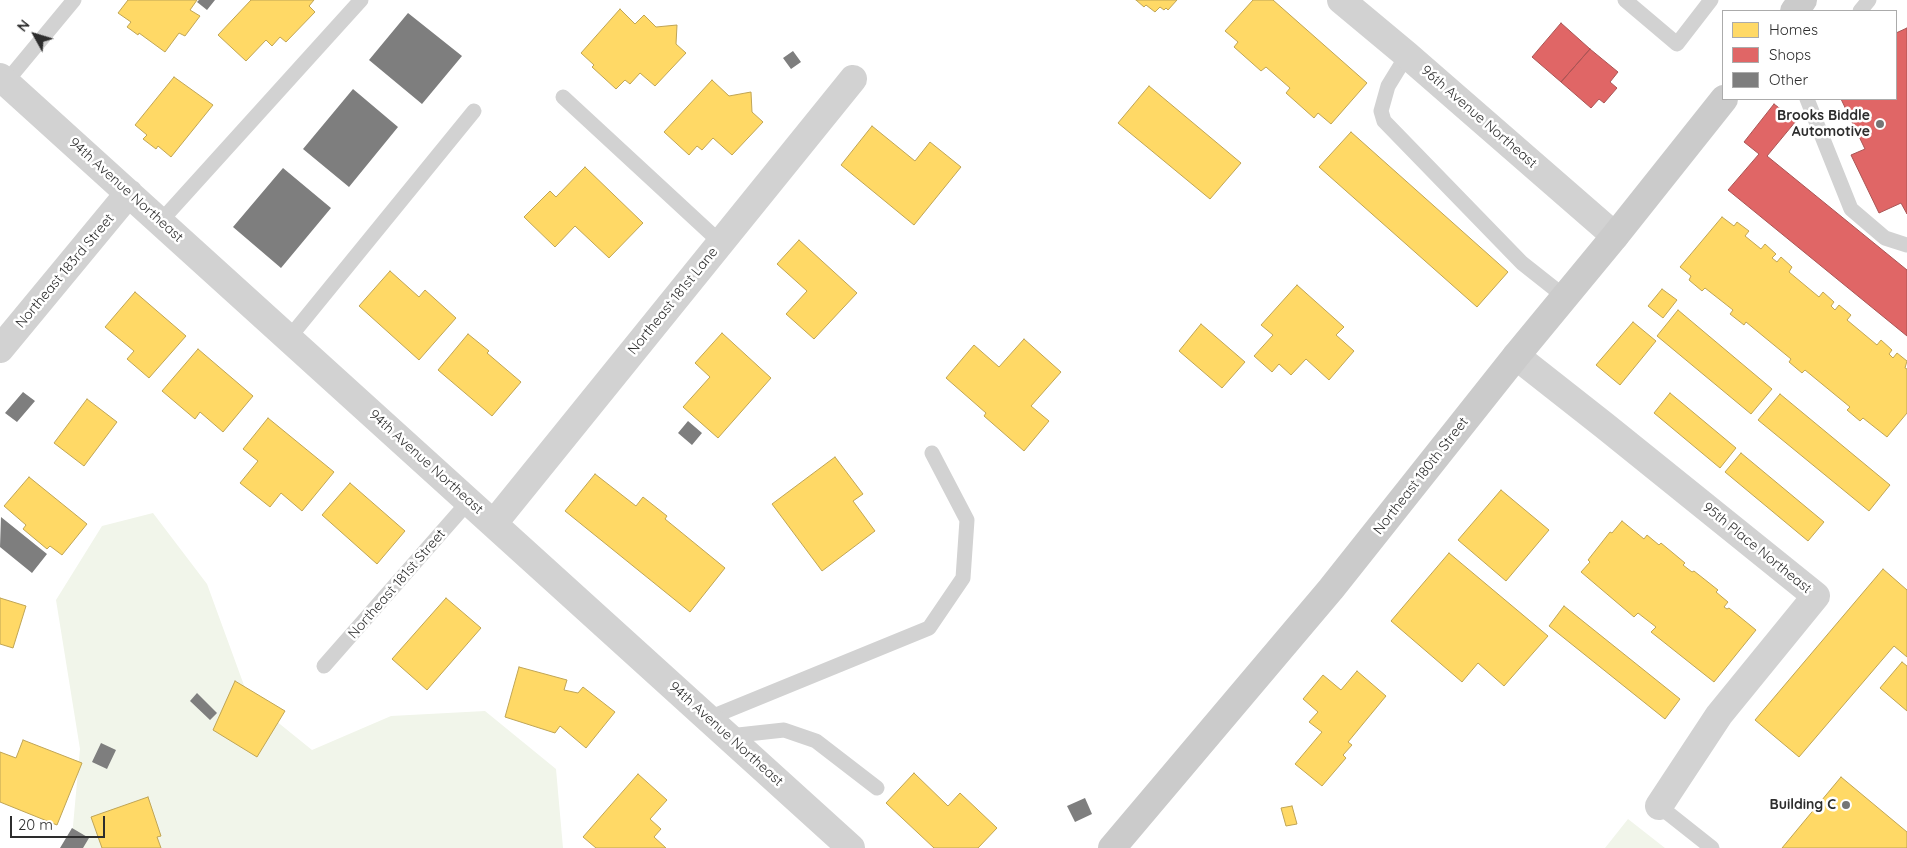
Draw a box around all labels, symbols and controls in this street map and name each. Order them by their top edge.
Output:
north arrow [10,10,60,60]
legend [1722,10,1897,100]
text: N [13,16,34,35]
text: Homes [1769,20,1818,39]
text: Shops [1769,45,1811,64]
street label: 96th Avenue Northeast [1418,62,1540,172]
text: Other [1769,70,1808,89]
place label: Brooks Biddle Automotive [1777,108,1870,140]
marker: Brooks Biddle Automotive [1874,118,1886,130]
street label: 94th Avenue Northeast [65,134,187,246]
street label: Northeast 183rd Street [12,210,118,332]
street label: Northeast 181st Lane [625,244,721,358]
street label: 94th Avenue Northeast [365,406,487,518]
street label: Northeast 180th Street [1370,414,1472,538]
street label: 95th Place Northeast [1699,499,1815,597]
street label: Northeast 181st Street [345,526,449,642]
street label: 94th Avenue Northeast [665,678,787,790]
place label: Building C [1770,797,1836,813]
marker: Building C [1840,799,1852,811]
scale bar [12,806,108,838]
text: 20 m [18,815,53,834]

